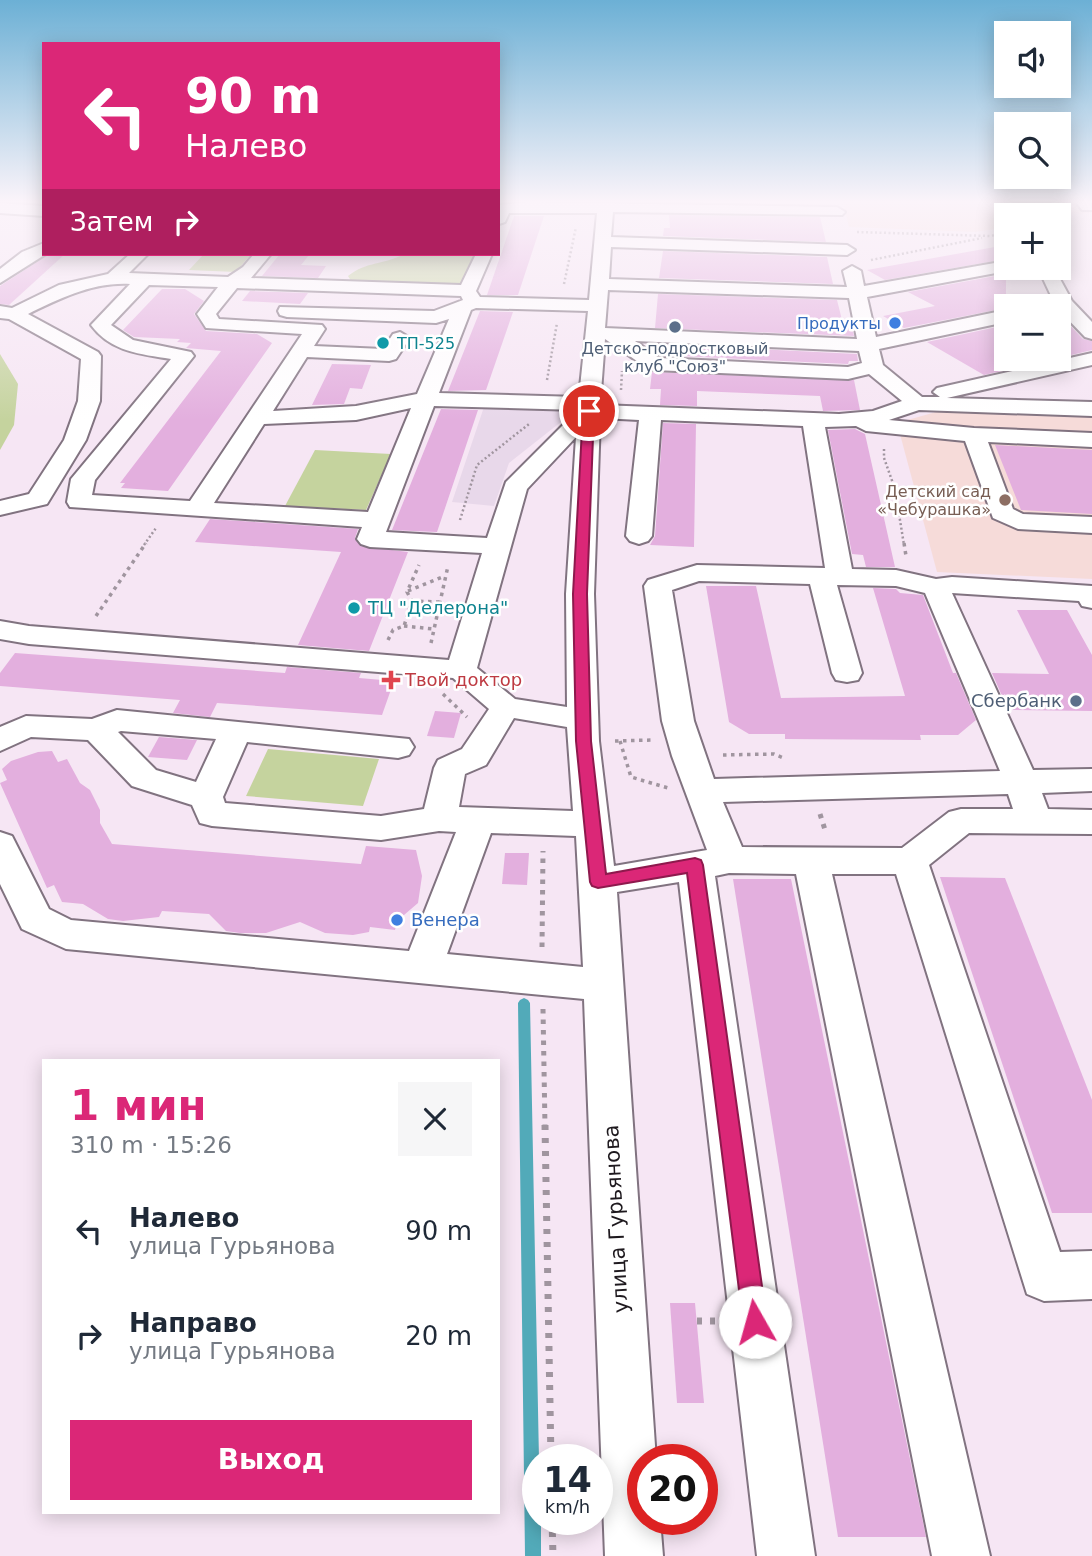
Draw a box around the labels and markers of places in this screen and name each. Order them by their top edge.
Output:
place label: Продукты [797,314,881,333]
marker: Продукты [887,315,903,331]
marker: Детско-подростковый клуб "Союз" [667,319,683,335]
place label: ТП-525 [396,334,455,353]
marker: ТП-525 [375,335,391,351]
place label: Детско-подростковый клуб "Союз" [582,339,768,376]
pin [559,381,619,441]
place label: Детский сад «Чебурашка» [877,482,991,519]
marker: Детский сад «Чебурашка» [997,492,1013,508]
place label: ТЦ "Делерона" [367,597,508,618]
marker: ТЦ "Делерона" [346,600,362,616]
place label: Твой доктор [404,669,522,690]
marker: Твой доктор [383,672,399,688]
place label: Сбербанк [971,690,1062,711]
marker: Сбербанк [1068,693,1084,709]
place label: Венера [411,909,480,930]
marker: Венера [389,912,405,928]

